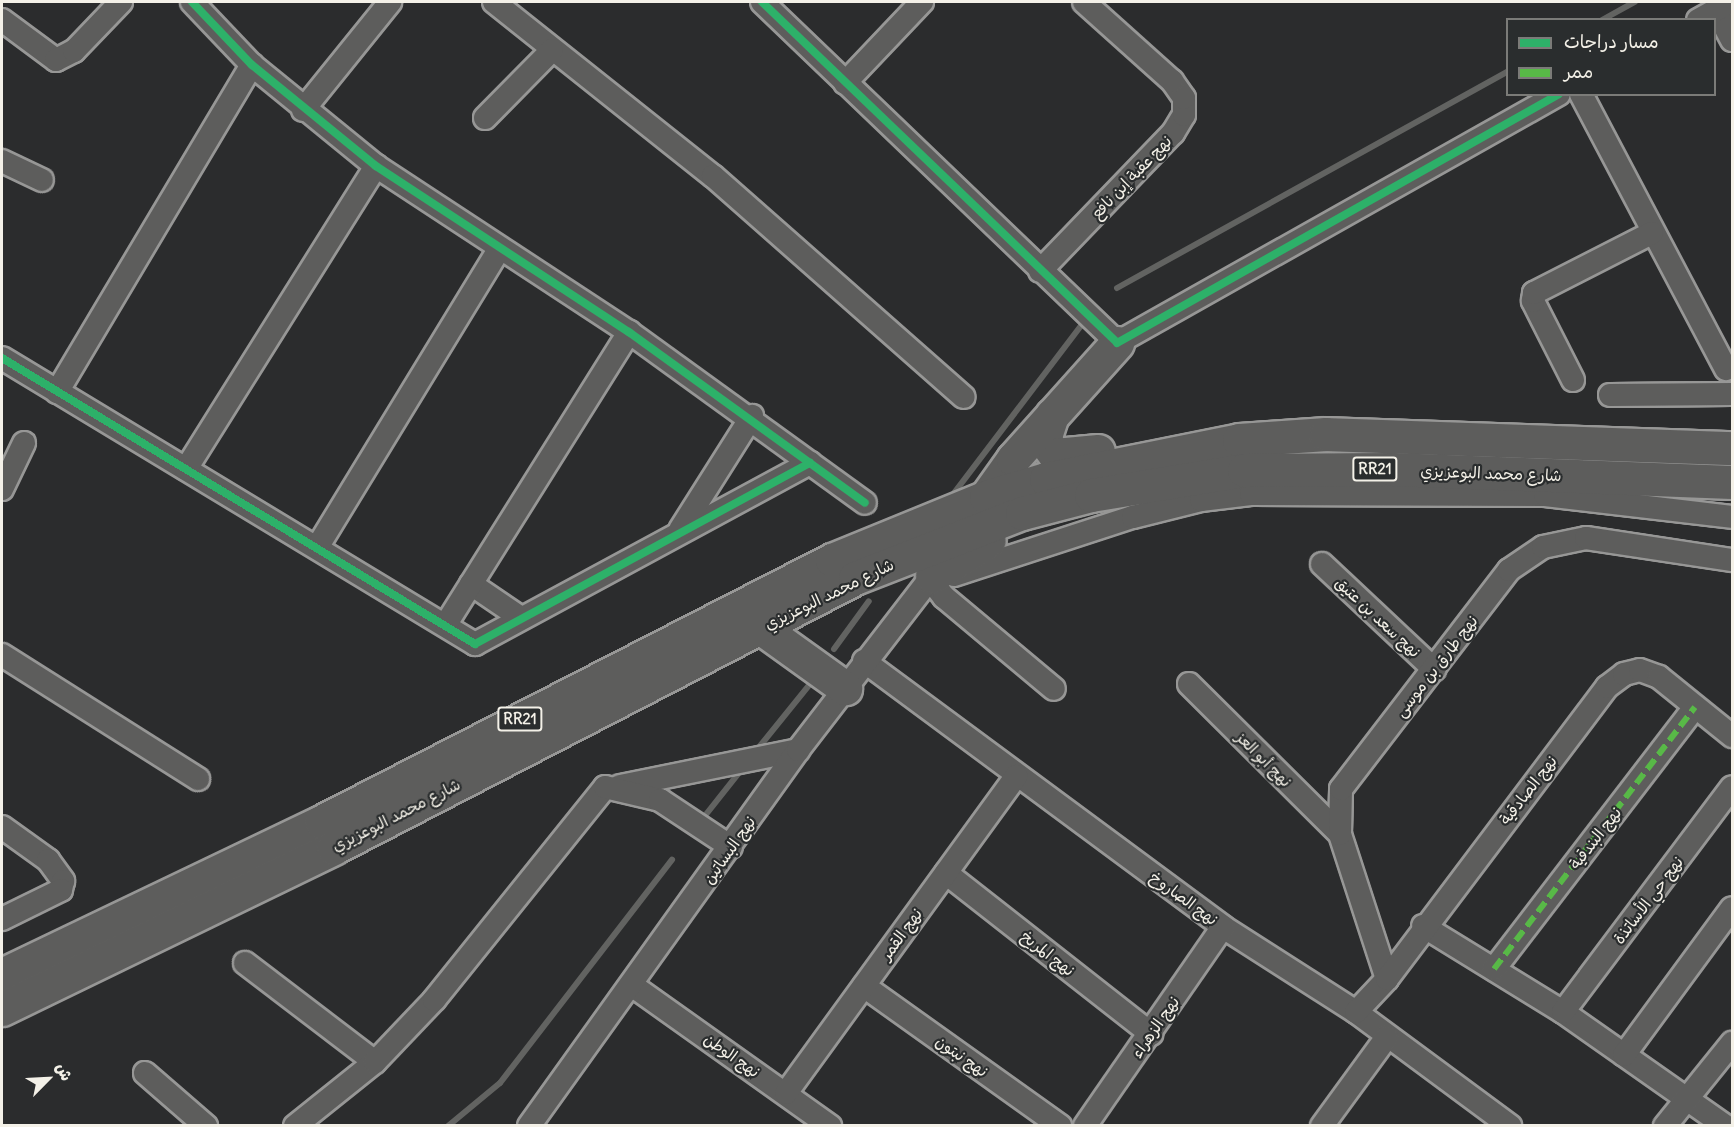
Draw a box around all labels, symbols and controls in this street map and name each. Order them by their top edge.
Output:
legend [1506,18,1716,96]
text: مسار دراجات [1564,30,1659,53]
text: ممر [1564,60,1593,83]
street label: نهج عقبة إبن نافع [1086,131,1176,223]
road number: RR21 [1351,457,1399,481]
street label: شارع محمد البوعزيزي [1420,461,1562,485]
street label: شارع محمد البوعزيزي [761,554,897,634]
street label: نهج سعد بن عتيق [1331,573,1425,661]
street label: نهج طارق بن موسى [1390,611,1482,721]
road number: RR21 [496,707,544,731]
street label: نهج أبو العز [1232,727,1296,791]
street label: نهج الصادقية [1495,752,1561,828]
street label: شارع محمد البوعزيزي [329,774,463,856]
street label: نهج البندقية [1565,803,1625,873]
street label: نهج البساتين [699,812,759,888]
street label: نهج حي الأساتذة [1609,852,1687,948]
street label: نهج الصاروخ [1146,867,1222,929]
street label: نهج القمر [876,904,926,964]
street label: نهج المريخ [1017,926,1079,980]
street label: نهج الزهراء [1127,992,1183,1062]
street label: نهج الوطن [700,1029,764,1081]
street label: نهج نبتون [932,1031,992,1081]
north arrow [18,1049,78,1109]
text: ش [52,1060,77,1084]

